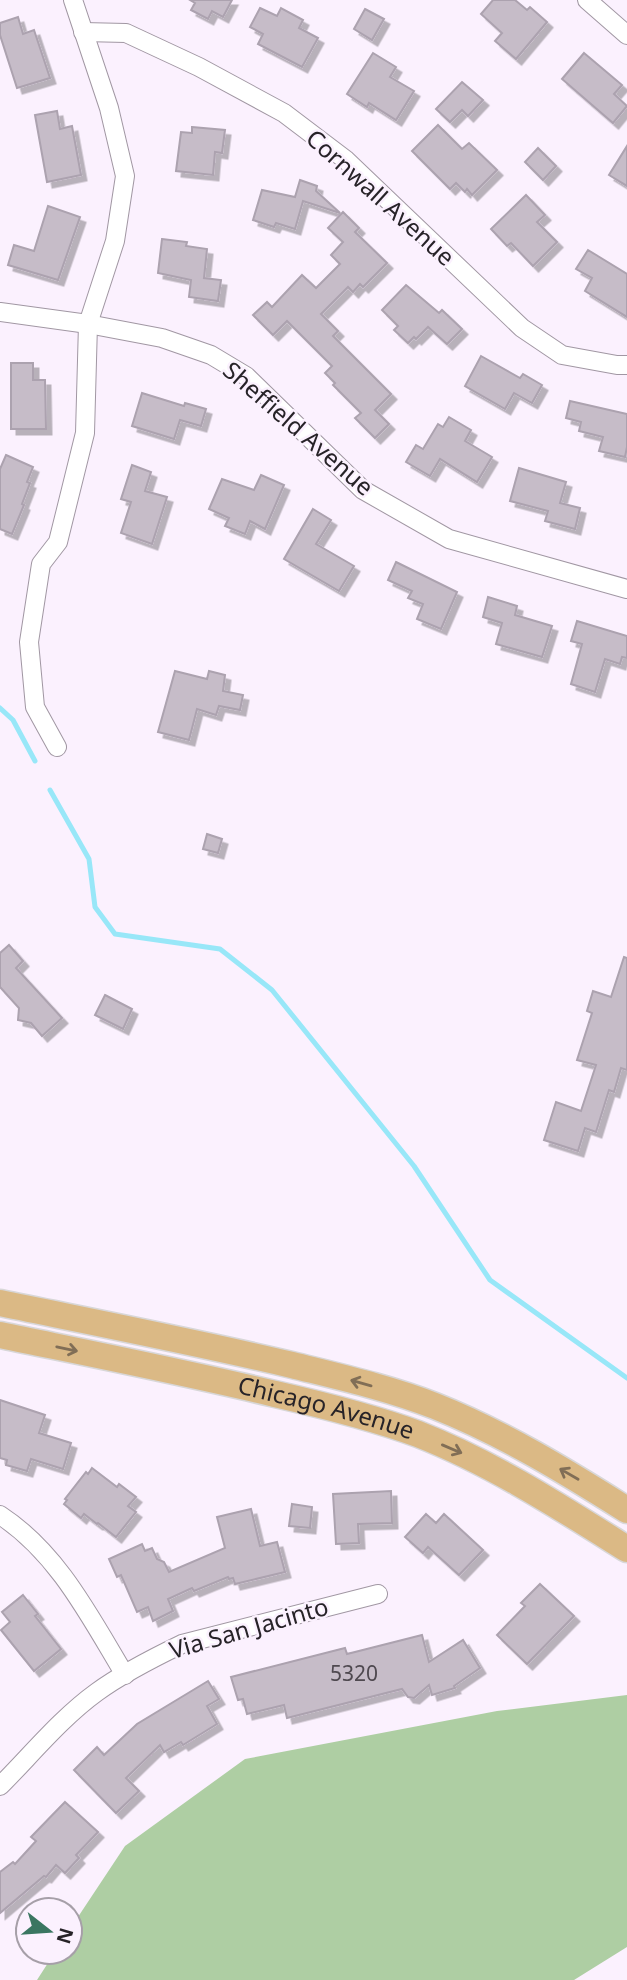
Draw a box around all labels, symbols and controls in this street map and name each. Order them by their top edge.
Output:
street label: Cornwall Avenue [299,121,463,273]
street label: Sheffield Avenue [217,353,381,502]
one-way arrow [55,1343,78,1356]
street label: Chicago Avenue [235,1368,419,1446]
one-way arrow [351,1375,373,1388]
one-way arrow [441,1443,463,1456]
one-way arrow [559,1467,579,1481]
street label: Via San Jacinto [165,1589,332,1666]
house number: 5320 [330,1659,378,1687]
north arrow [14,1896,84,1966]
text: N [51,1925,80,1947]

